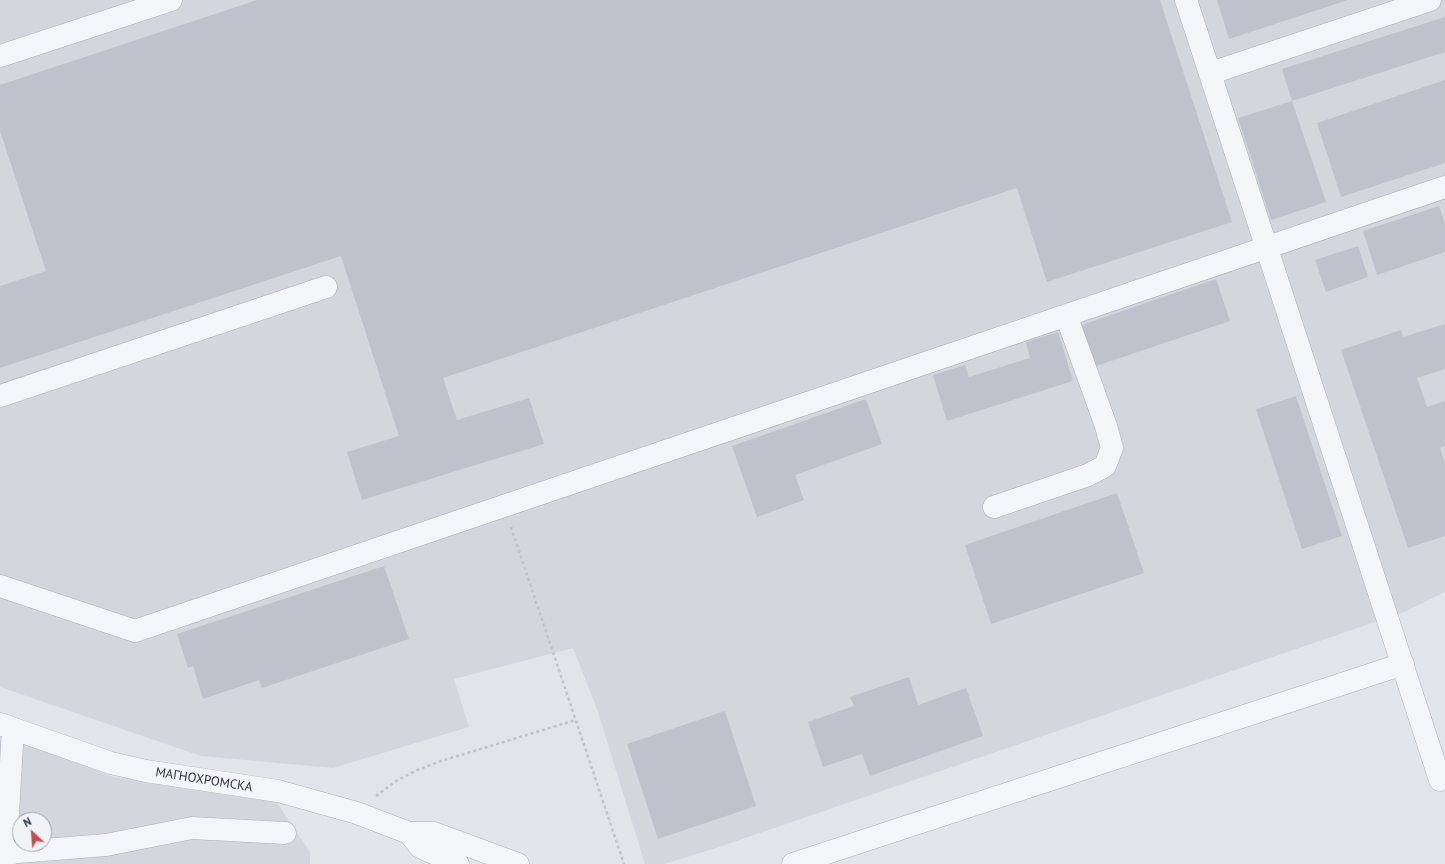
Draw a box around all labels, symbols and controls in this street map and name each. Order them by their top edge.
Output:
street label: МАГНОХРОМСКА [154,765,254,795]
north arrow [12,812,52,852]
text: N [21,814,33,830]

